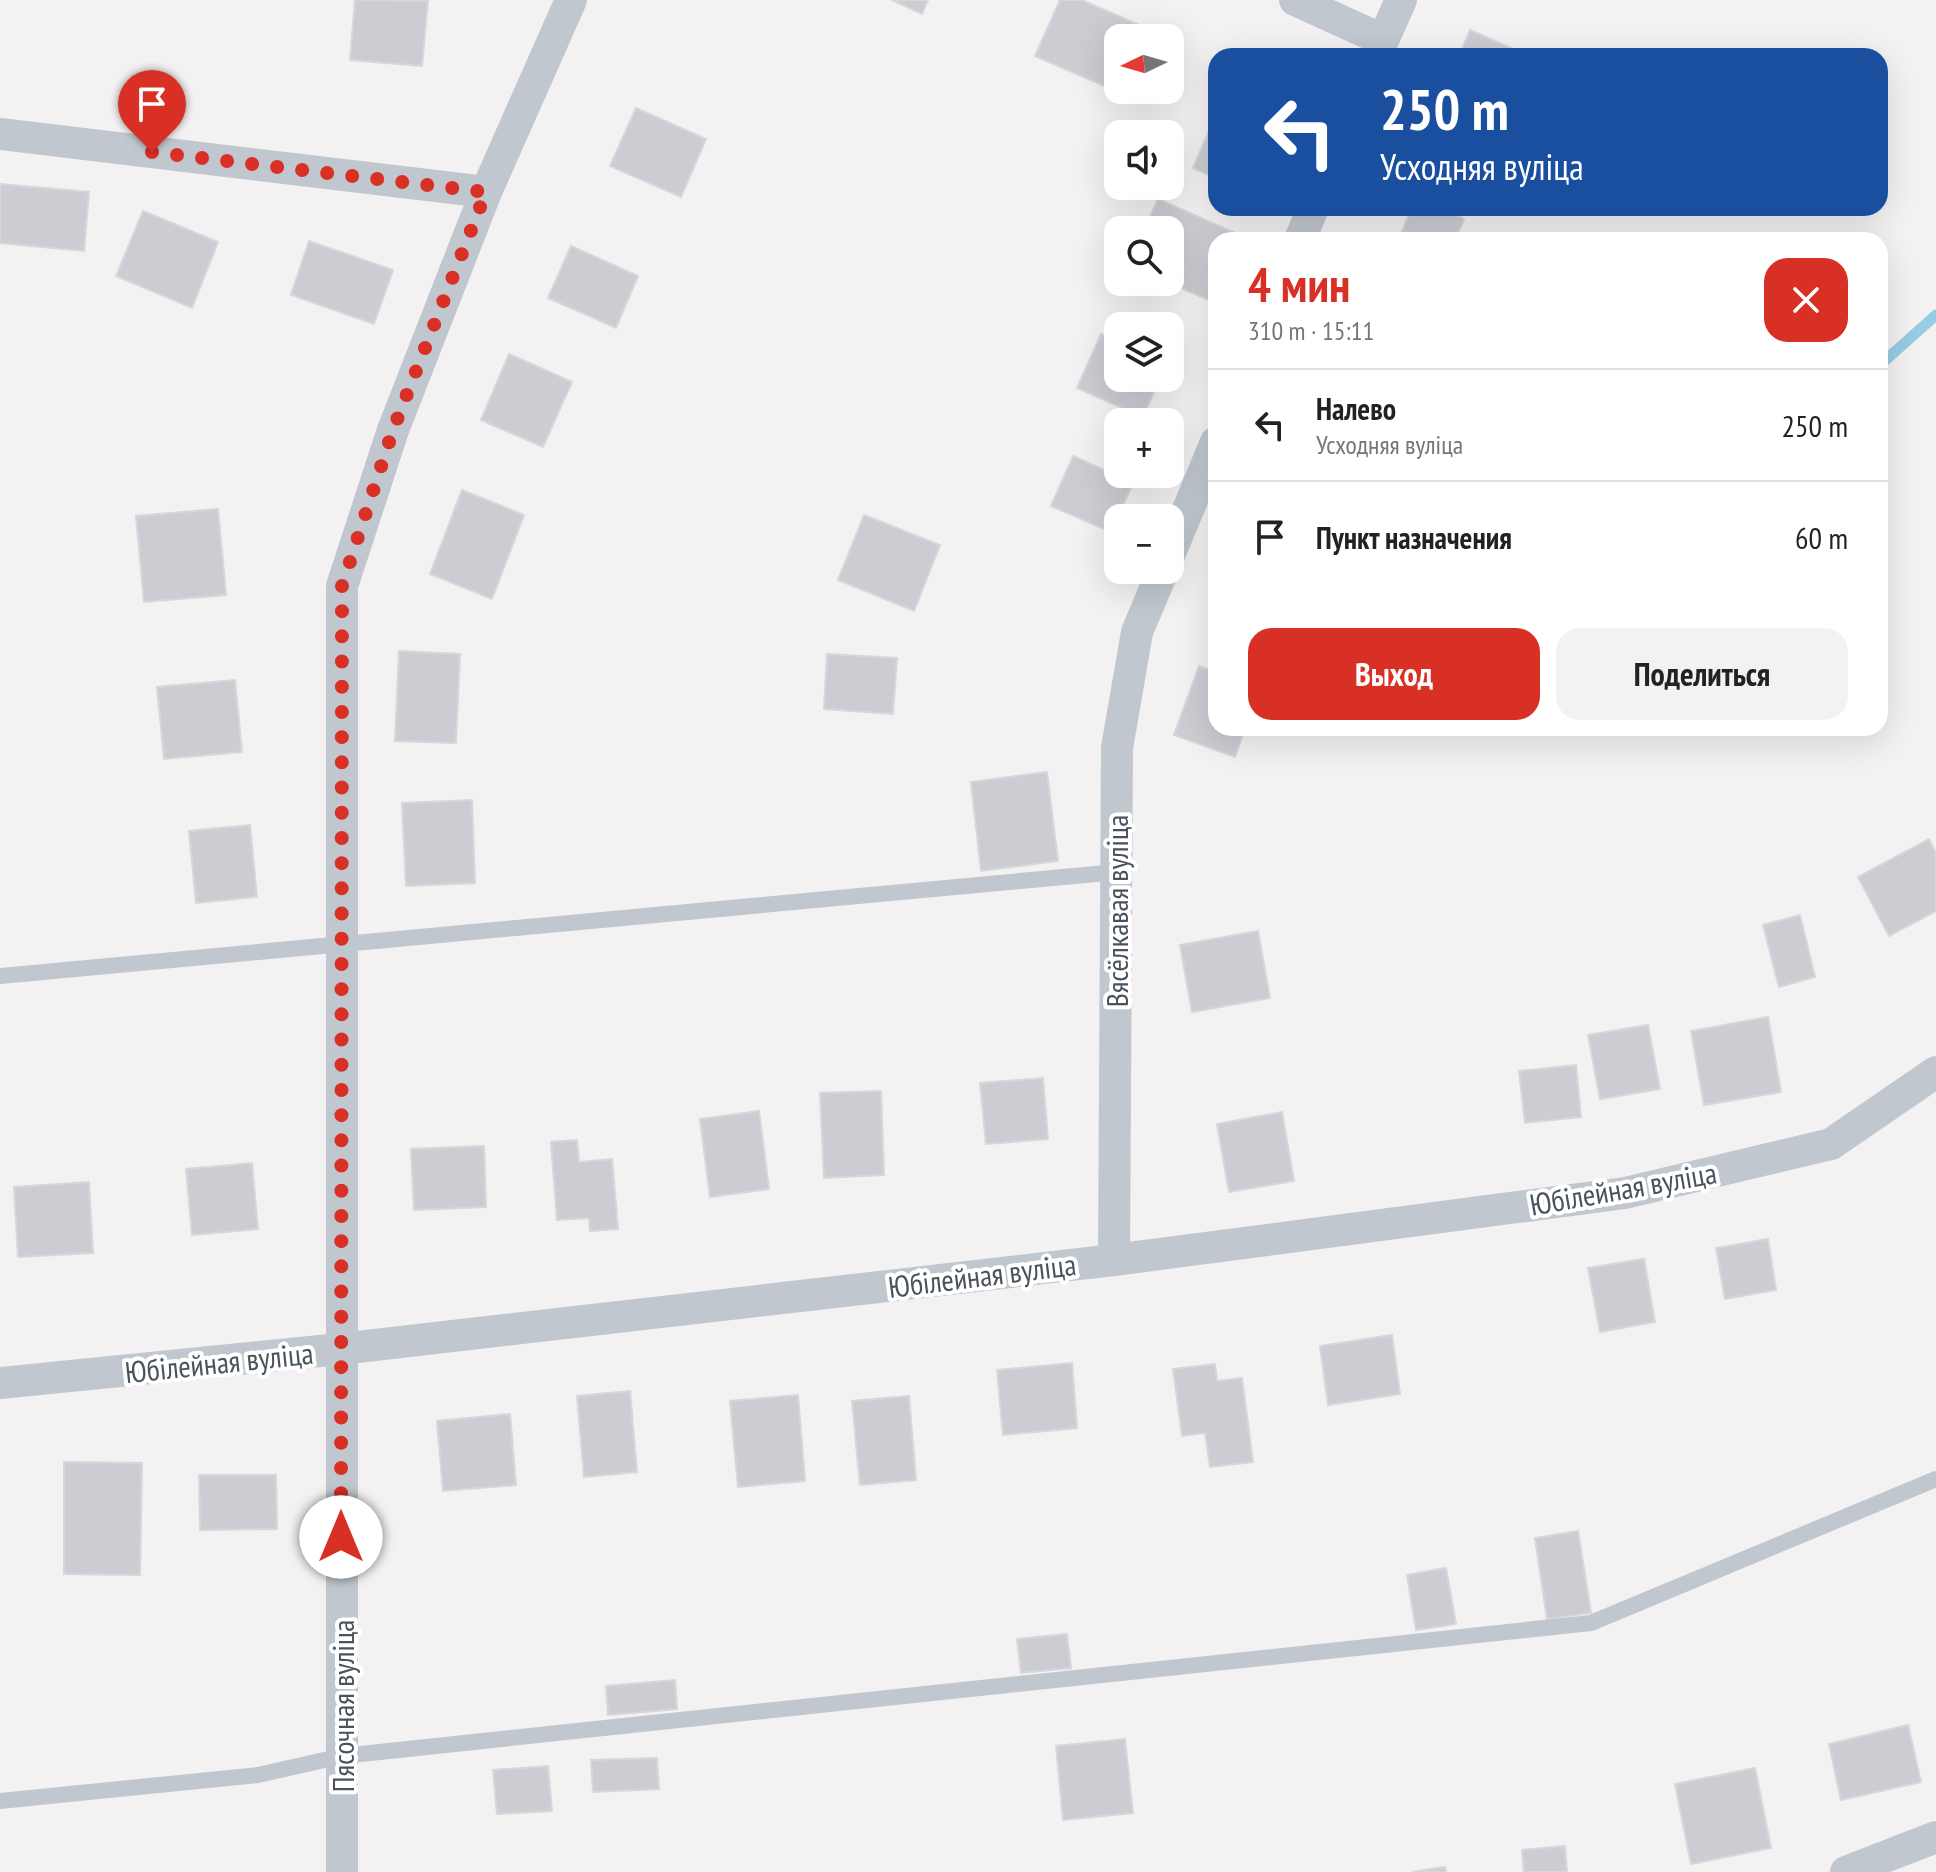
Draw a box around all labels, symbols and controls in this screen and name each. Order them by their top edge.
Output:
north arrow [1104,24,1184,104]
map controls [1104,24,1184,584]
pin [118,70,186,152]
text: 250 m [1380,73,1509,145]
icon: left [1248,80,1352,184]
icon: arrive [130,82,174,126]
button: sound [1104,120,1184,200]
text: Усходняя вуліца [1380,143,1584,190]
button: search [1104,216,1184,296]
text: 4 мин [1248,253,1350,315]
button: close [1764,258,1848,342]
button: layers [1104,312,1184,392]
text: 310 m · 15:11 [1248,314,1374,347]
text: Налево [1316,389,1396,428]
icon: left [1248,403,1292,447]
text: 250 m [1782,406,1848,445]
button: + [1104,408,1184,488]
text: Усходняя вуліца [1316,428,1463,461]
button: − [1104,504,1184,584]
icon: arrive [1248,515,1292,559]
text: Пункт назначения [1316,518,1512,557]
text: 60 m [1795,518,1848,557]
button: Выход [1248,628,1540,720]
button: Поделиться [1556,628,1848,720]
street label: Вясёлкавая вуліца [1097,815,1136,1007]
street label: Юбілейная вуліца [1527,1152,1719,1224]
street label: Юбілейная вуліца [886,1244,1078,1306]
street label: Юбілейная вуліца [123,1333,315,1391]
position arrow [299,1495,383,1579]
street label: Пясочная вуліца [323,1620,362,1792]

